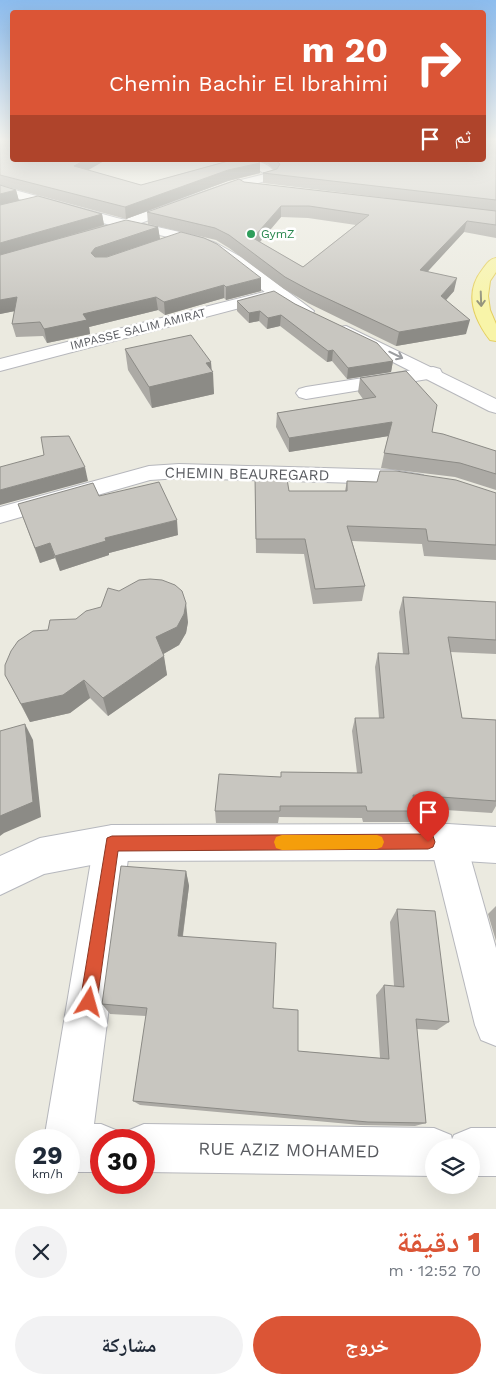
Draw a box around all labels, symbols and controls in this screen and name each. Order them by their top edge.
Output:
text: 20 m [302,29,388,71]
icon: right [406,30,471,95]
text: Chemin Bachir El Ibrahimi [109,71,388,96]
icon: arrive [416,125,444,153]
text: ثم [454,125,471,148]
place label: GymZ [261,227,295,241]
marker: GymZ [245,228,257,240]
one-way arrow [476,290,486,306]
street label: IMPASSE SALIM AMIRAT [69,305,207,353]
one-way arrow [388,351,403,360]
street label: CHEMIN BEAUREGARD [165,464,329,484]
pin [407,791,449,842]
icon: arrive [414,798,442,826]
position arrow [62,975,114,1027]
speed limit sign: 30 [90,1129,155,1194]
street label: RUE AZIZ MOHAMED [198,1137,380,1162]
map controls [425,1139,480,1194]
button: layers [425,1139,480,1194]
text: 29 [32,1141,63,1170]
text: km/h [32,1167,63,1181]
text: 1 دقيقة [397,1224,481,1259]
button: close [15,1226,67,1278]
text: 70 m · 12:52 [389,1261,481,1280]
button: مشاركة [15,1316,243,1374]
button: خروج [253,1316,481,1374]

